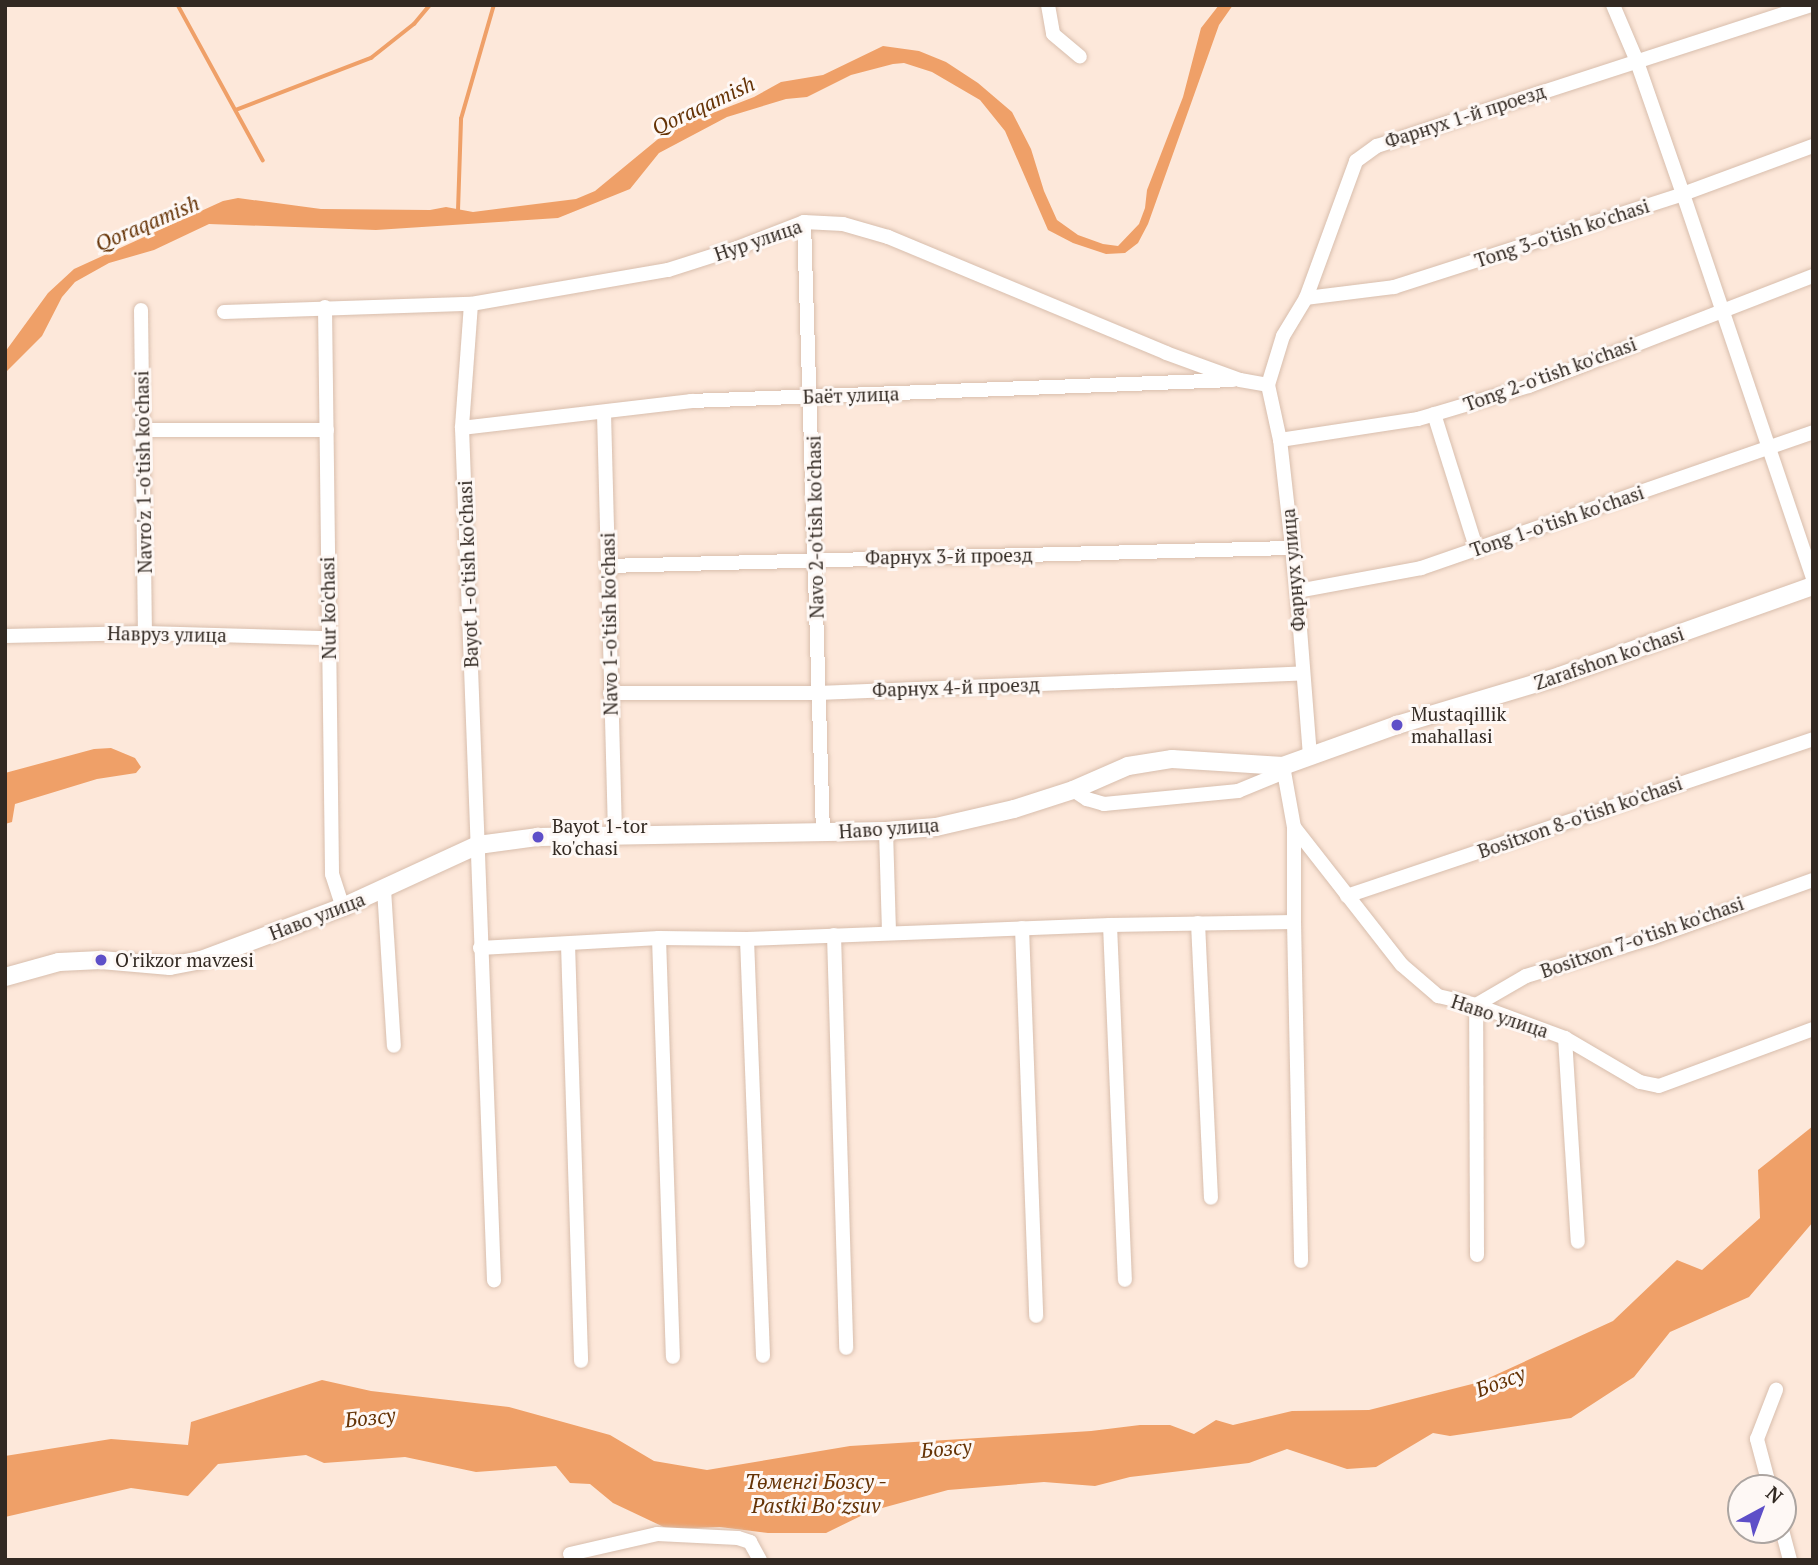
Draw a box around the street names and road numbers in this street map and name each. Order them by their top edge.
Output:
street label: Фарнух 1-й проезд [1382,79,1548,153]
street label: Tong 3-o'tish ko'chasi [1472,194,1652,272]
street label: Нур улица [711,214,805,266]
street label: Tong 2-o'tish ko'chasi [1460,332,1640,416]
street label: Navro'z 1-o'tish ko'chasi [130,370,156,574]
street label: Баёт улица [802,382,900,408]
street label: Navo 2-o'tish ko'chasi [802,435,828,619]
street label: Bayot 1-o'tish ko'chasi [453,480,483,668]
street label: Tong 1-o'tish ko'chasi [1467,481,1647,561]
street label: Фарнух улица [1276,508,1310,632]
street label: Navo 1-o'tish ko'chasi [596,532,622,716]
street label: Фарнух 3-й проезд [865,543,1033,569]
street label: Nur ko'chasi [316,556,340,660]
street label: Навруз улица [107,622,227,646]
street label: Zarafshon ko'chasi [1531,622,1687,694]
street label: Фарнух 4-й проезд [872,673,1040,701]
street label: Bositxon 8-o'tish ko'chasi [1475,771,1685,863]
street label: Наво улица [838,813,940,843]
street label: Наво улица [266,887,368,945]
street label: Bositxon 7-o'tish ko'chasi [1537,891,1747,983]
street label: Наво улица [1448,990,1552,1042]

